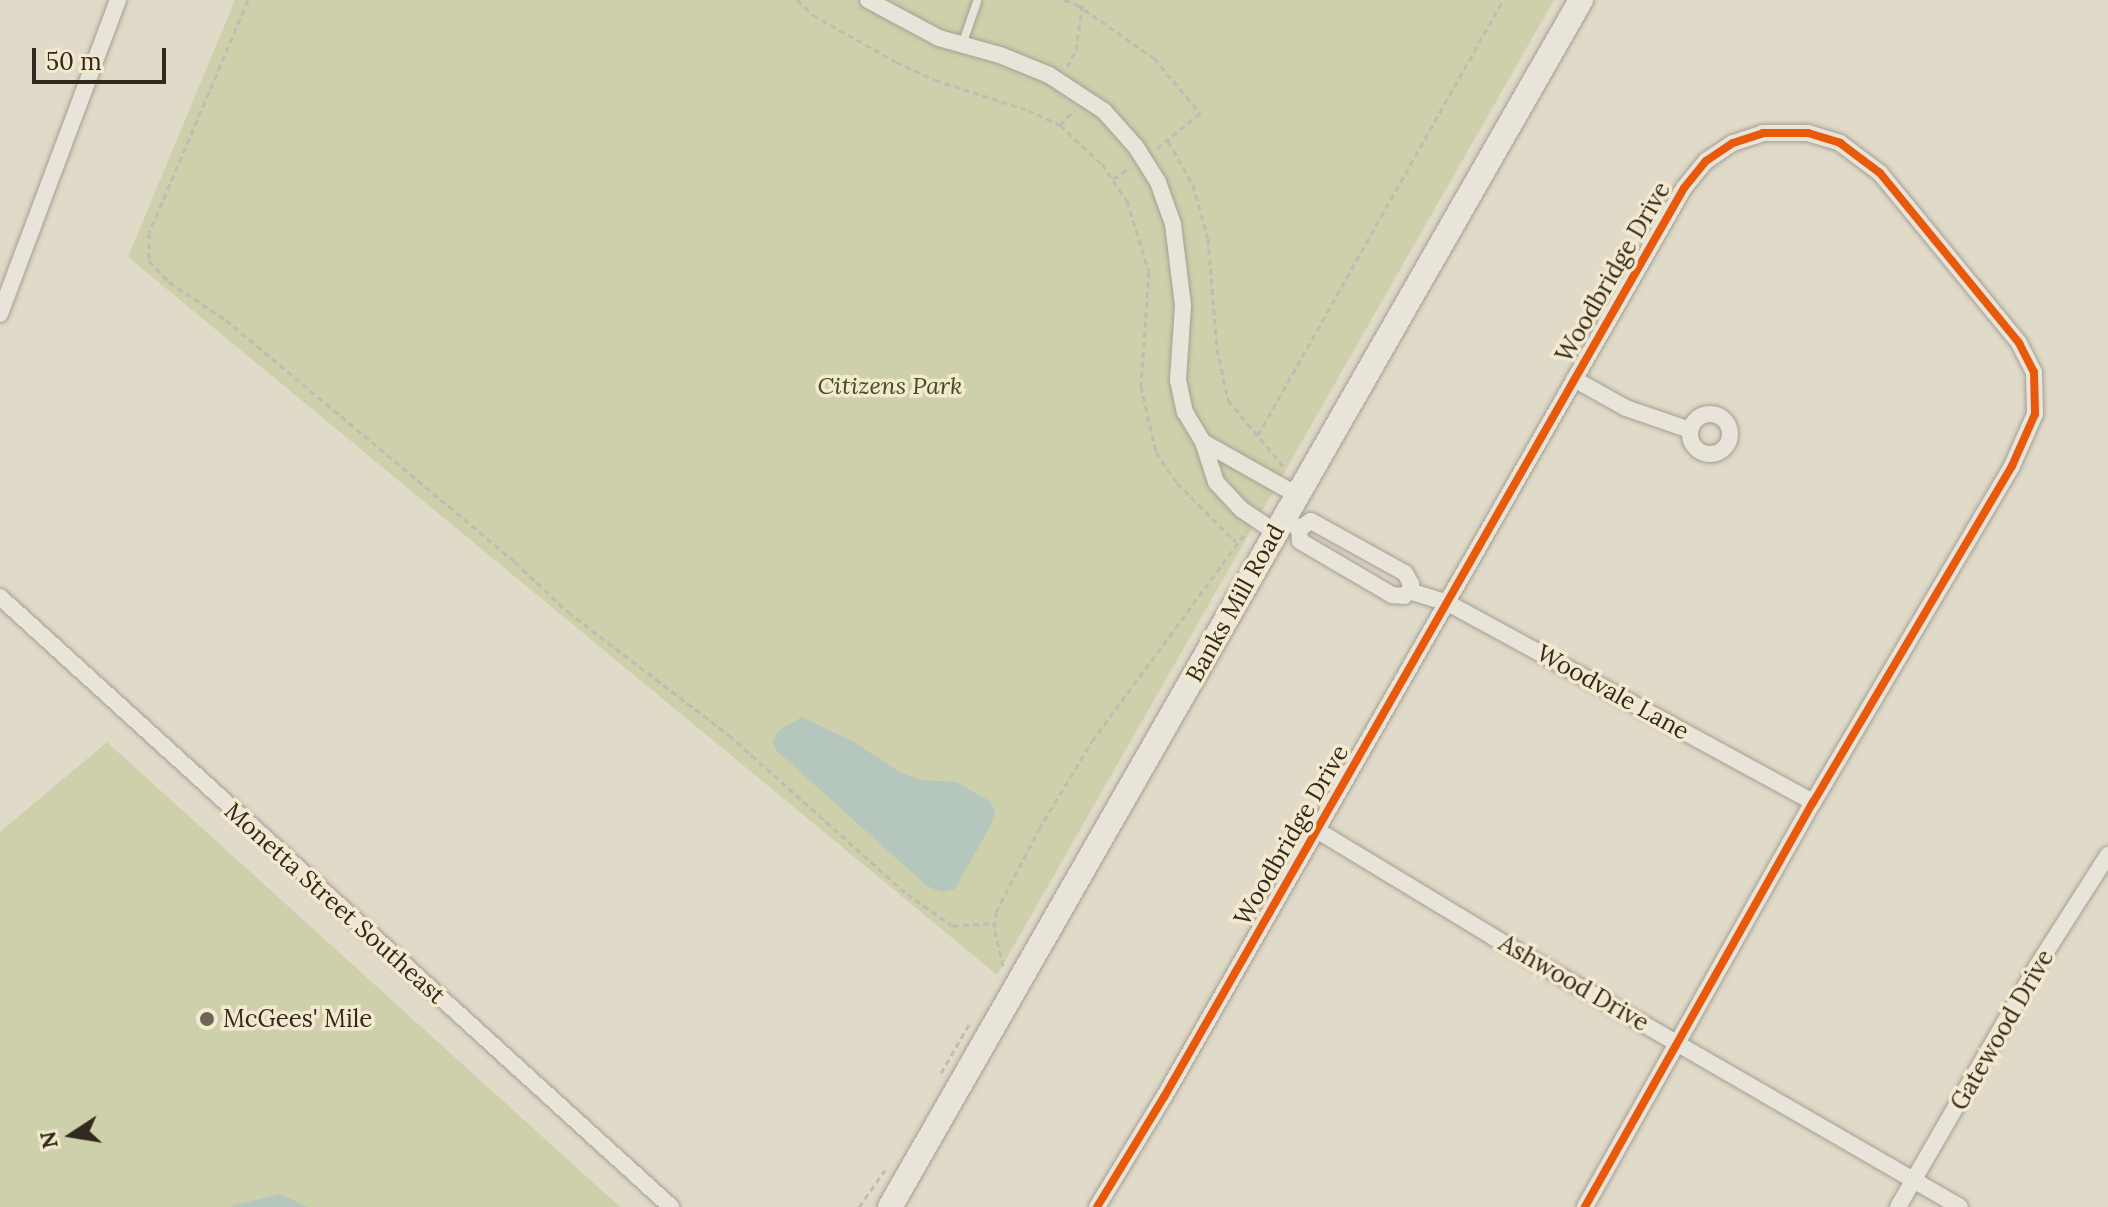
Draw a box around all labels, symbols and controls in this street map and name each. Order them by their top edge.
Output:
scale bar [36,32,170,82]
text: 50 m [46,46,102,77]
street label: Woodbridge Drive [1550,177,1676,367]
park label: Citizens Park [817,372,963,400]
street label: Banks Mill Road [1180,519,1290,687]
street label: Woodvale Lane [1532,638,1694,746]
street label: Woodbridge Drive [1228,740,1354,930]
street label: Monetta Street Southeast [219,796,451,1010]
street label: Ashwood Drive [1494,929,1654,1037]
street label: Gatewood Drive [1944,945,2060,1115]
place label: McGees' Mile [223,1005,372,1033]
marker: McGees' Mile [198,1010,216,1028]
north arrow [32,1095,112,1175]
text: N [33,1129,64,1151]

